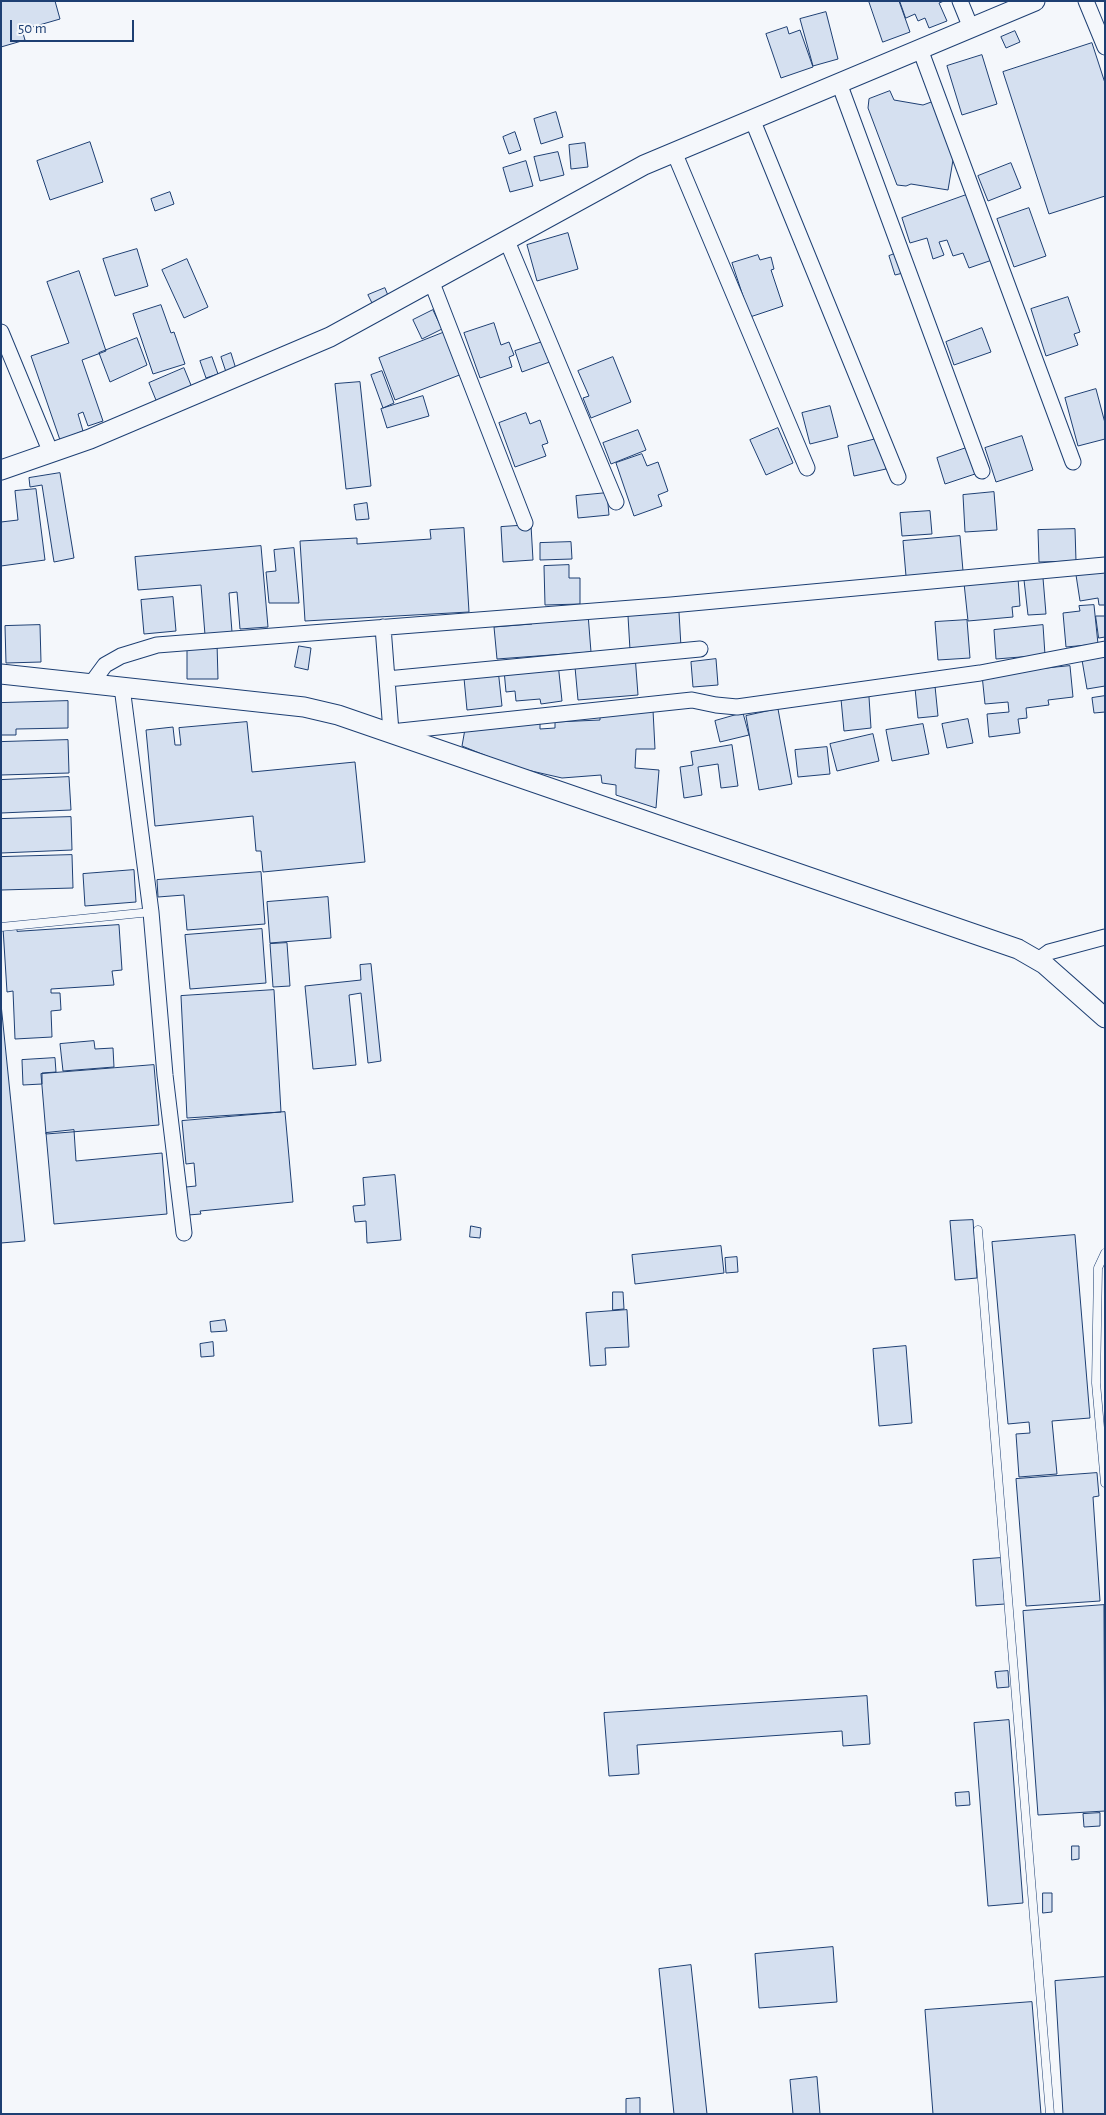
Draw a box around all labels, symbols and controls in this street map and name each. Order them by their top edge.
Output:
scale bar [12,10,136,42]
text: 50 m [18,21,47,36]

